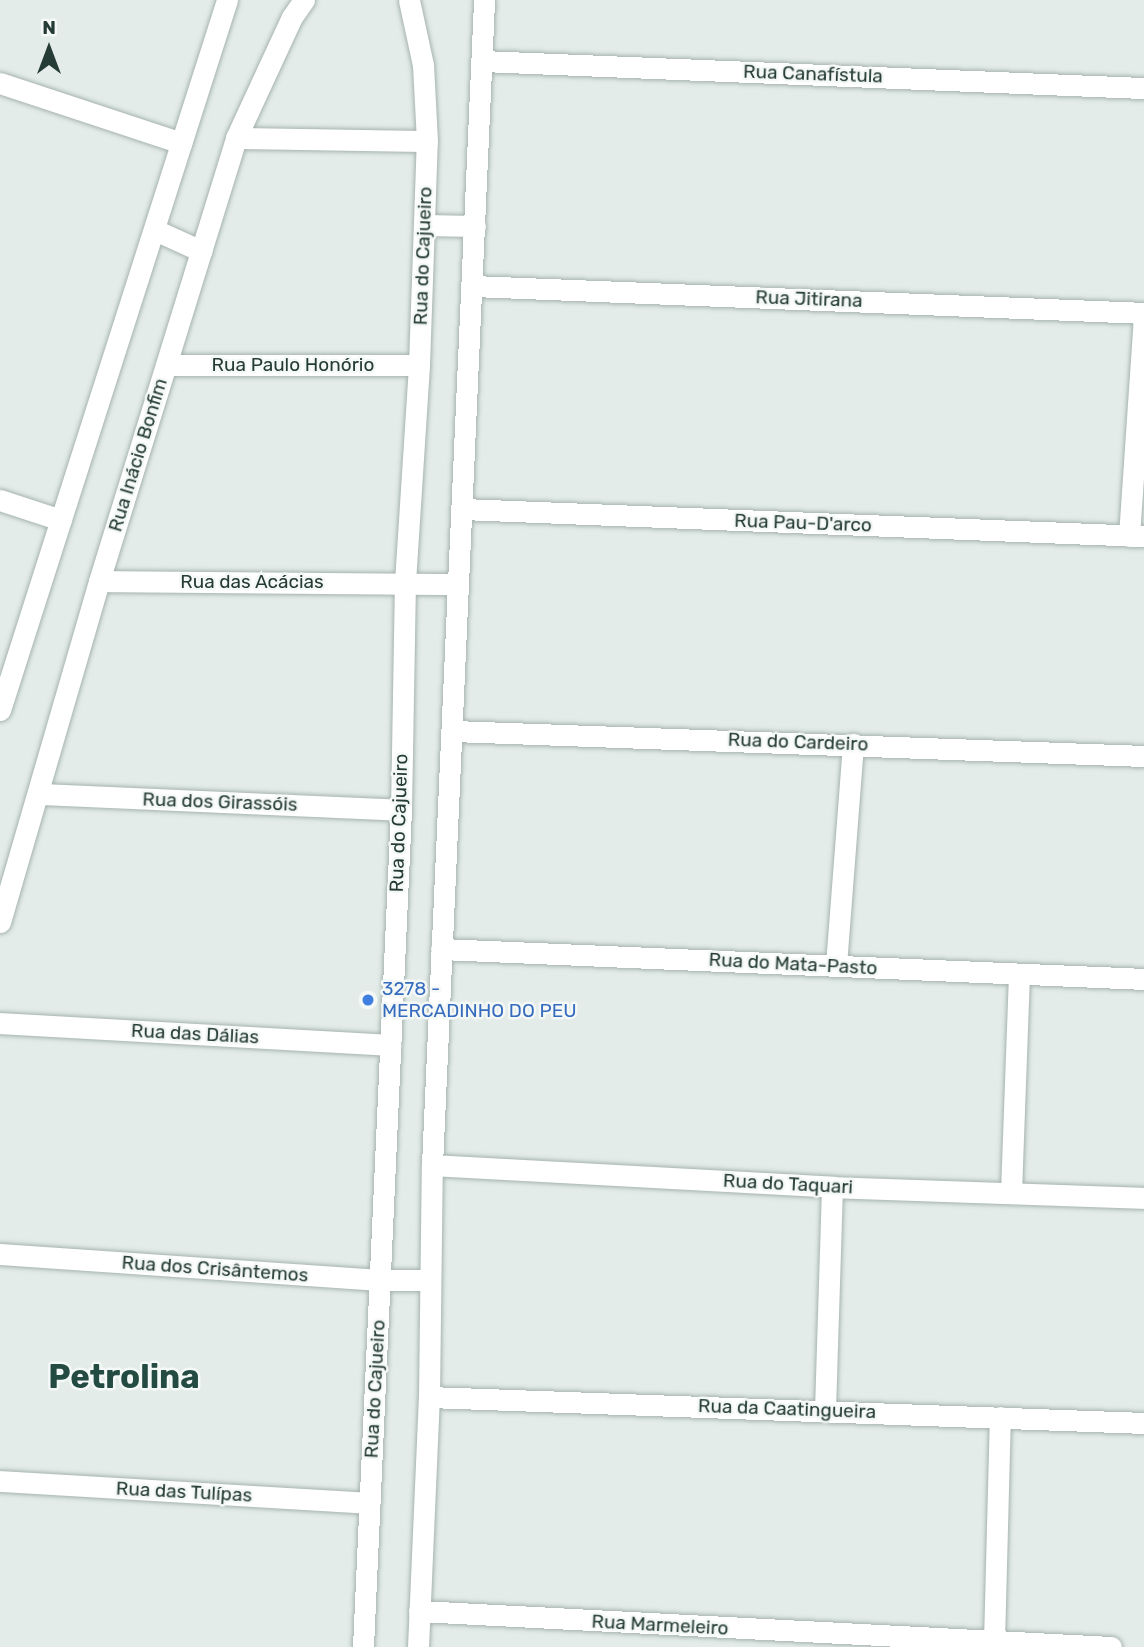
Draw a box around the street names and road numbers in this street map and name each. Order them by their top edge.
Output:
street label: Rua Canafístula [743,60,883,88]
street label: Rua do Cajueiro [409,186,437,326]
street label: Rua Jitirana [755,286,863,312]
street label: Rua Paulo Honório [212,354,374,376]
street label: Rua Inácio Bonfim [104,376,172,534]
street label: Rua Pau-D'arco [734,509,872,537]
street label: Rua das Acácias [180,571,324,593]
street label: Rua do Cardeiro [727,728,869,756]
street label: Rua do Cajueiro [385,753,413,893]
street label: Rua dos Girassóis [142,788,298,816]
street label: Rua do Mata-Pasto [708,948,878,980]
street label: Rua das Dálias [130,1019,260,1049]
street label: Rua do Taquari [722,1169,854,1199]
street label: Rua dos Crisântemos [121,1251,309,1287]
street label: Rua do Cajueiro [360,1319,390,1459]
street label: Rua da Caatingueira [698,1394,876,1424]
street label: Rua das Tulípas [115,1477,253,1507]
street label: Rua Marmeleiro [591,1610,729,1640]

